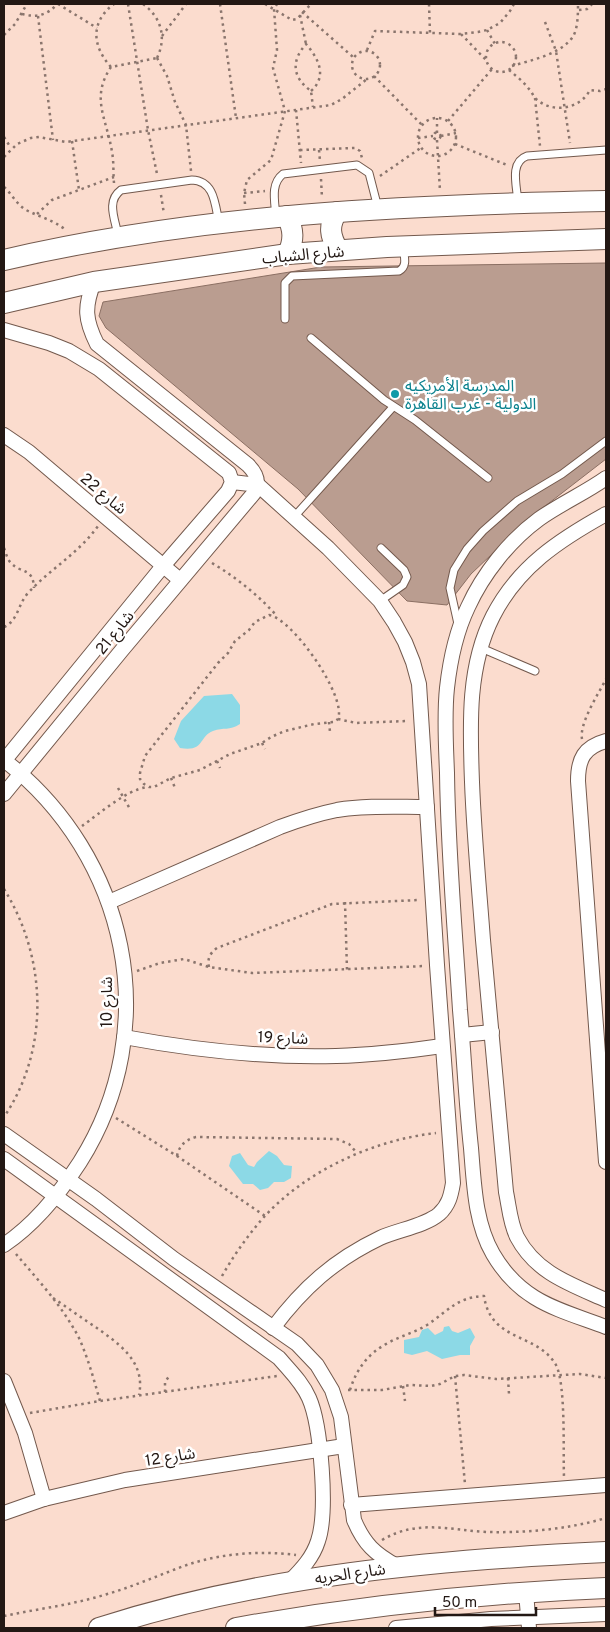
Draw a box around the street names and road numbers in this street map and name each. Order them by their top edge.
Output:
street label: شارع الشباب [261,242,345,271]
street label: شارع 22 [75,469,130,520]
street label: شارع 21 [92,607,140,660]
street label: شارع 10 [98,976,119,1028]
street label: شارع 19 [257,1028,309,1051]
street label: شارع 12 [144,1444,197,1473]
street label: شارع الحريه [313,1560,387,1591]

